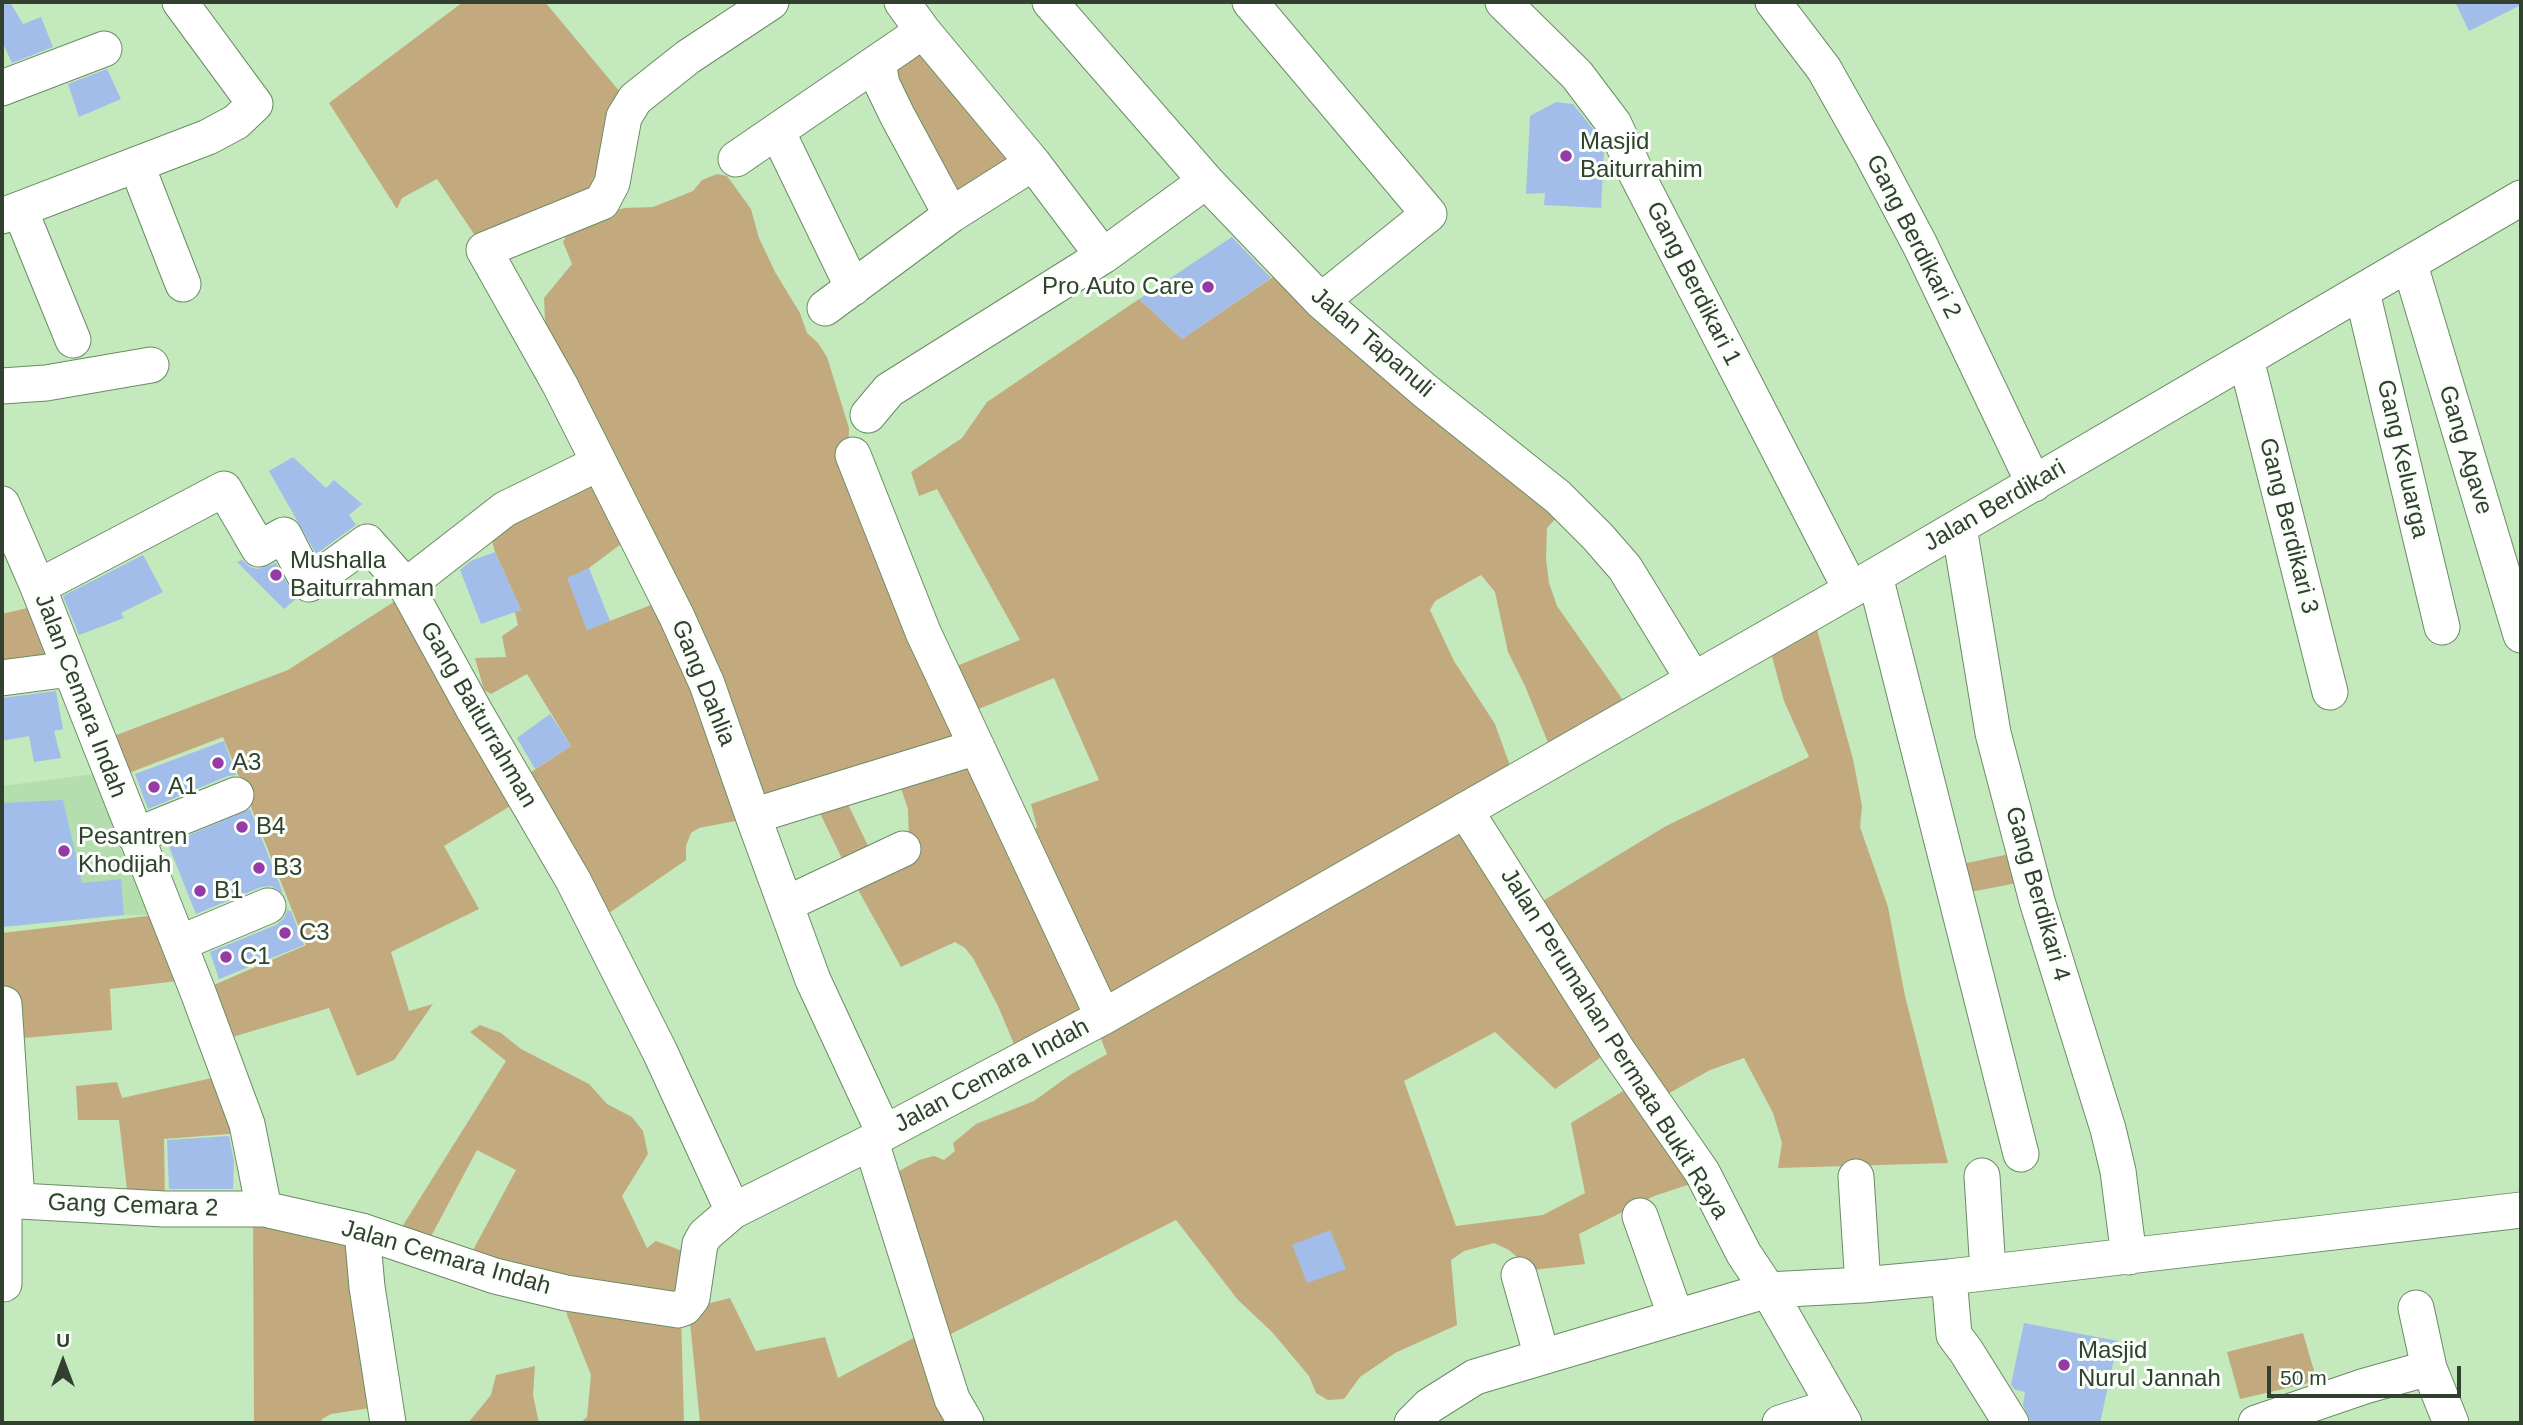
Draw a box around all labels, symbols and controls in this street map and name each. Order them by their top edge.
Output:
place label: Masjid Baiturrahim [1580,128,1703,184]
marker: Masjid Baiturrahim [1558,148,1574,164]
street label: Gang Berdikari 2 [1859,150,1967,324]
street label: Gang Berdikari 1 [1639,197,1747,371]
place label: Pro Auto Care [1042,273,1194,301]
marker: Pro Auto Care [1200,279,1216,295]
street label: Jalan Tapanuli [1305,282,1439,404]
street label: Gang Keluarga [2370,377,2434,541]
street label: Gang Agave [2432,382,2498,518]
street label: Gang Berdikari 3 [2252,435,2324,617]
street label: Jalan Berdikari [1919,454,2071,558]
place label: Mushalla Baiturrahman [290,547,434,603]
marker: Mushalla Baiturrahman [268,567,284,583]
street label: Jalan Cemara Indah [28,590,132,802]
street label: Gang Dahlia [665,616,741,750]
street label: Gang Baiturrahman [413,617,543,813]
place label: A3 [232,749,261,777]
marker: A3 [210,755,226,771]
place label: A1 [168,773,197,801]
marker: A1 [146,779,162,795]
street label: Gang Berdikari 4 [1998,803,2076,985]
place label: B4 [256,813,285,841]
marker: B4 [234,819,250,835]
place label: Pesantren Khodijah [78,823,187,879]
marker: Pesantren Khodijah [56,843,72,859]
place label: B3 [273,854,302,882]
marker: B3 [251,860,267,876]
street label: Jalan Perumahan Permata Bukit Raya [1494,863,1734,1225]
place label: B1 [214,877,243,905]
marker: B1 [192,883,208,899]
place label: C3 [299,919,330,947]
marker: C3 [277,925,293,941]
place label: C1 [240,943,271,971]
marker: C1 [218,949,234,965]
street label: Jalan Cemara Indah [890,1013,1094,1139]
street label: Gang Cemara 2 [47,1189,219,1223]
street label: Jalan Cemara Indah [338,1214,554,1302]
north arrow [28,1327,98,1397]
text: U [56,1330,70,1351]
place label: Masjid Nurul Jannah [2078,1337,2221,1393]
scale bar [2271,1352,2465,1396]
marker: Masjid Nurul Jannah [2056,1357,2072,1373]
text: 50 m [2280,1366,2327,1389]

